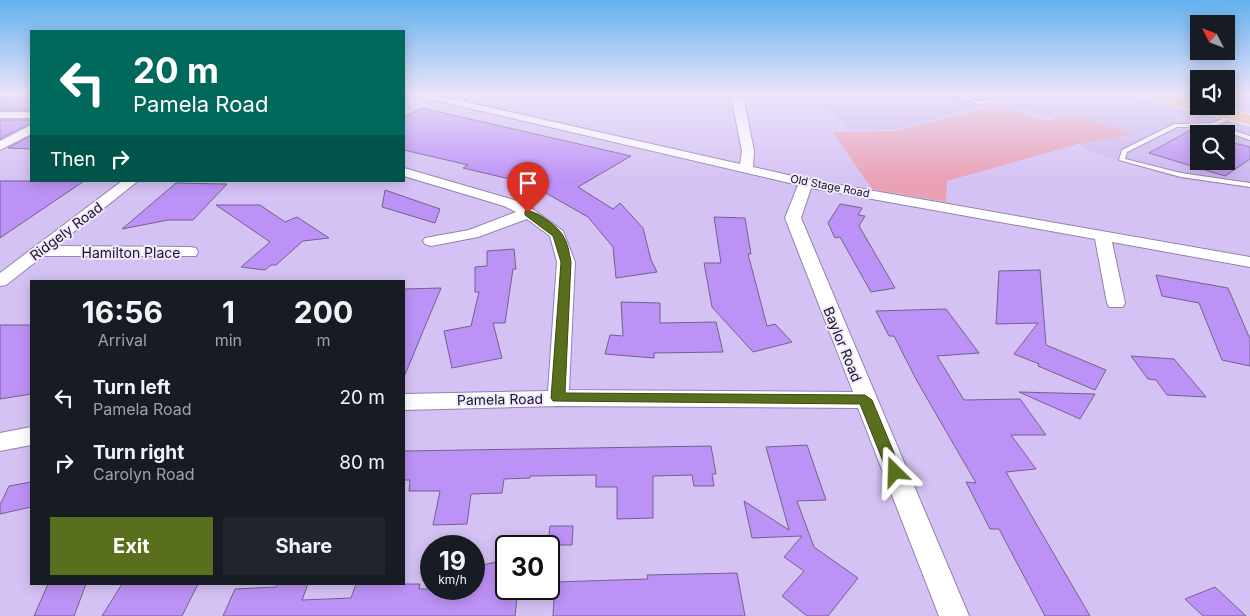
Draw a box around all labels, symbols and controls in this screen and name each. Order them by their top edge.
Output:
north arrow [1190,15,1235,60]
map controls [1190,15,1235,170]
text: 20 m [133,49,219,91]
icon: left [50,50,115,115]
button: sound [1190,70,1235,115]
text: Pamela Road [133,91,268,117]
button: search [1190,125,1235,170]
icon: right [106,145,134,173]
text: Then [50,148,96,171]
pin [507,162,549,213]
icon: arrive [514,169,542,197]
street label: Old Stage Road [789,171,871,201]
street label: Ridgely Road [26,198,106,264]
street label: Hamilton Place [82,244,180,261]
text: 16:56 [82,294,163,330]
text: 1 [222,294,235,330]
text: 200 [294,294,353,330]
street label: Baylor Road [820,304,866,384]
text: Arrival [98,330,147,350]
text: min [215,330,242,350]
text: m [317,330,331,350]
text: Turn left [93,376,171,399]
icon: left [50,384,78,412]
text: 20 m [339,386,385,409]
street label: Pamela Road [457,390,543,408]
text: Pamela Road [93,399,192,419]
text: Turn right [93,441,184,464]
position arrow [868,445,920,497]
icon: right [50,449,78,477]
text: 80 m [339,451,385,474]
text: Carolyn Road [93,464,195,484]
button: Exit [50,517,213,575]
button: Share [223,517,385,575]
speed limit sign: 30 [495,535,560,600]
text: 19 [439,546,466,576]
text: km/h [438,572,467,587]

